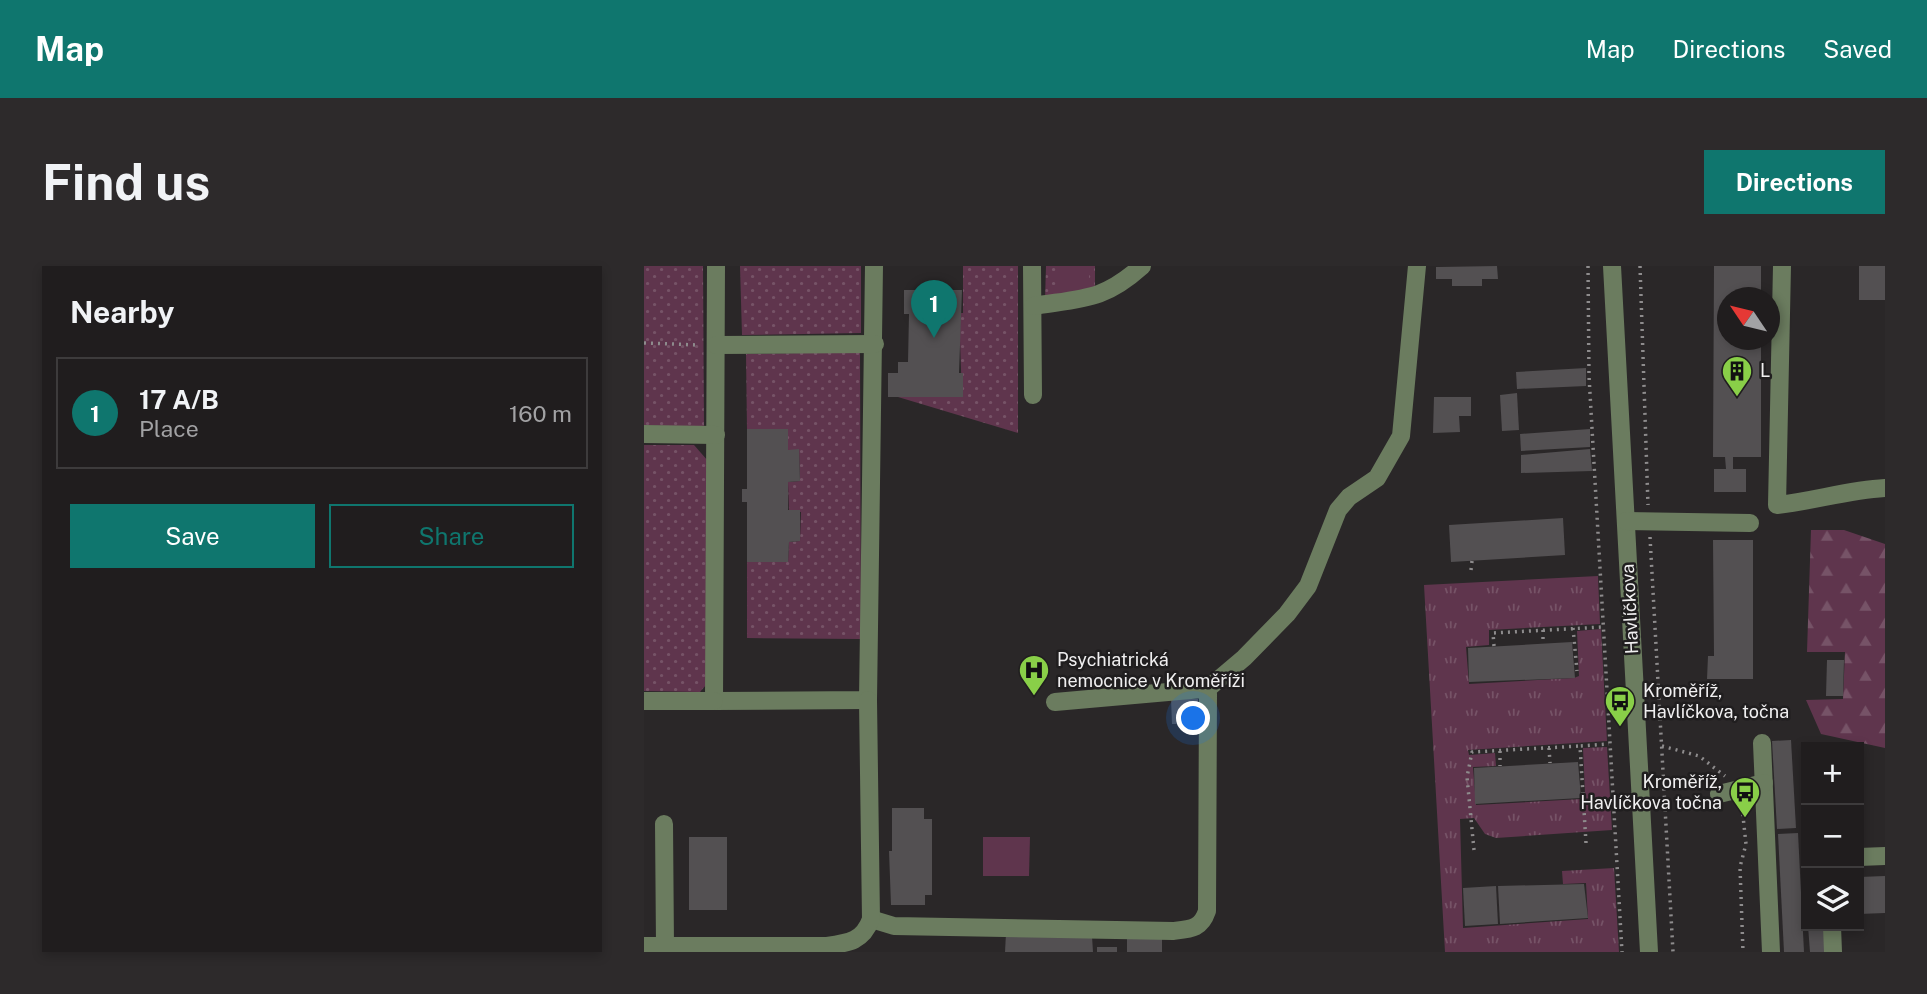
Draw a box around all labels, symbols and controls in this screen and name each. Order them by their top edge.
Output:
text: Map [35,30,104,68]
text: Map [1586,35,1635,63]
text: Directions [1673,35,1785,63]
text: Saved [1823,35,1892,63]
button: Directions [1704,150,1885,214]
text: Find us [42,153,210,211]
pin: 1 [911,280,957,338]
north arrow [1717,287,1780,350]
text: Nearby [70,294,174,330]
building icon: L [1720,354,1754,398]
place label: L [1760,360,1770,381]
text: 17 A/B [139,384,219,415]
text: 1 [90,400,100,427]
text: 160 m [509,400,572,427]
text: Place [139,415,199,442]
button: Save [70,504,315,568]
button: Share [329,504,574,568]
street label: Havlíčkova [1617,563,1642,655]
place label: Psychiatrická nemocnice v Kroměříži [1057,649,1245,691]
hospital icon: Psychiatrická nemocnice v Kroměříži [1017,653,1051,697]
place label: Kroměříž, Havlíčkova, točna [1643,680,1789,722]
bus stop icon: Kroměříž, Havlíčkova, točna [1603,684,1637,728]
your location [1176,701,1210,735]
map controls [1801,742,1864,931]
button: + [1801,742,1864,805]
place label: Kroměříž, Havlíčkova točna [1580,771,1722,813]
bus stop icon: Kroměříž, Havlíčkova točna [1728,775,1762,819]
button: − [1801,805,1864,868]
button: layers [1801,868,1864,931]

